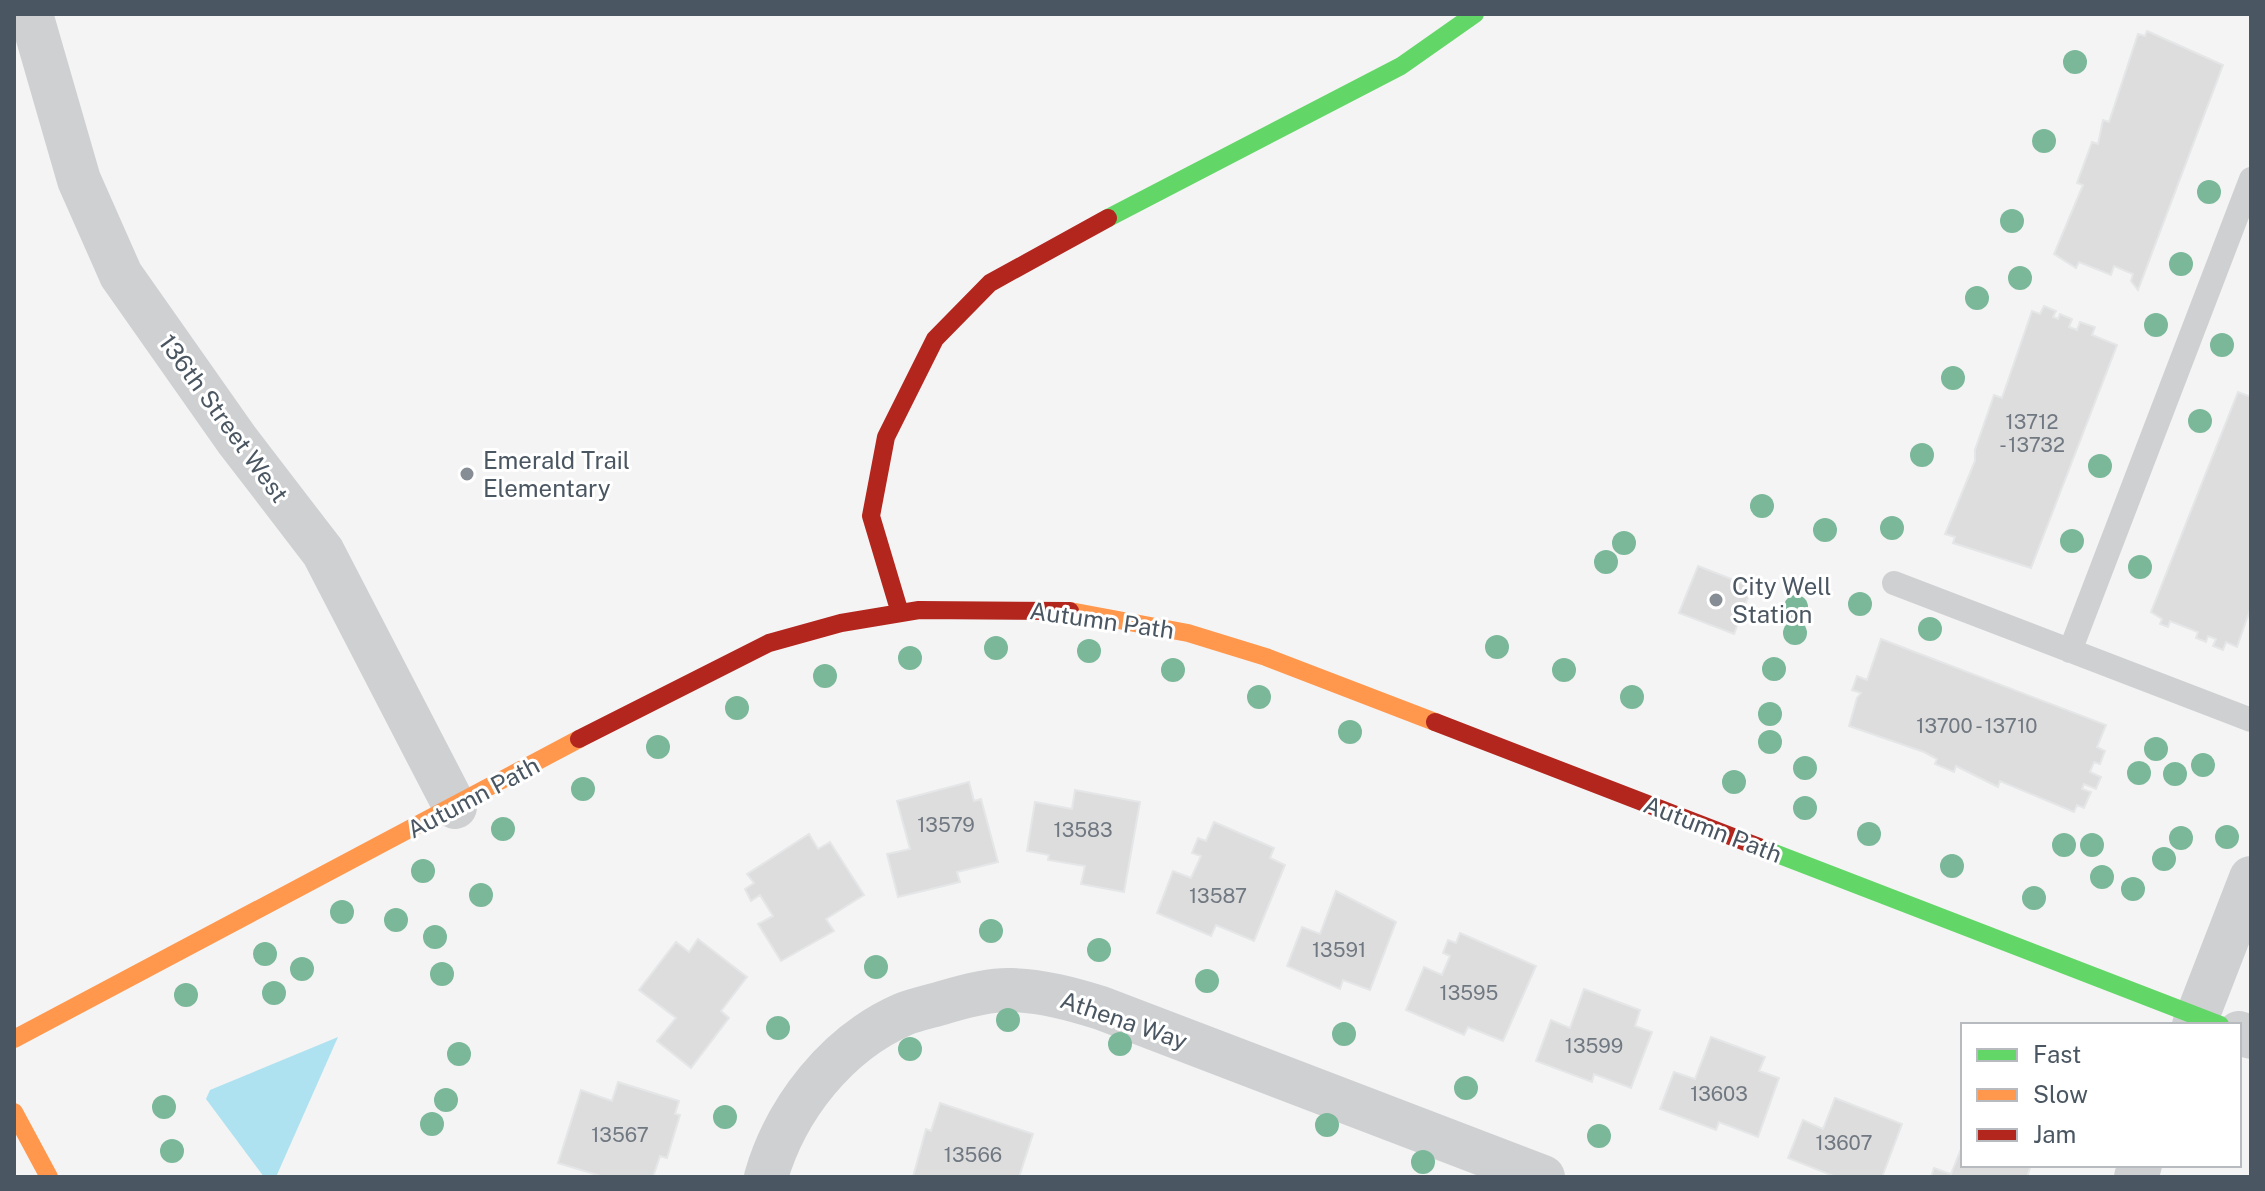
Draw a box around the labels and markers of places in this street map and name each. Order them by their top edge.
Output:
place label: Emerald Trail Elementary [483,446,630,502]
marker: Emerald Trail Elementary [458,465,476,483]
place label: City Well Station [1732,572,1831,628]
marker: City Well Station [1707,591,1725,609]

